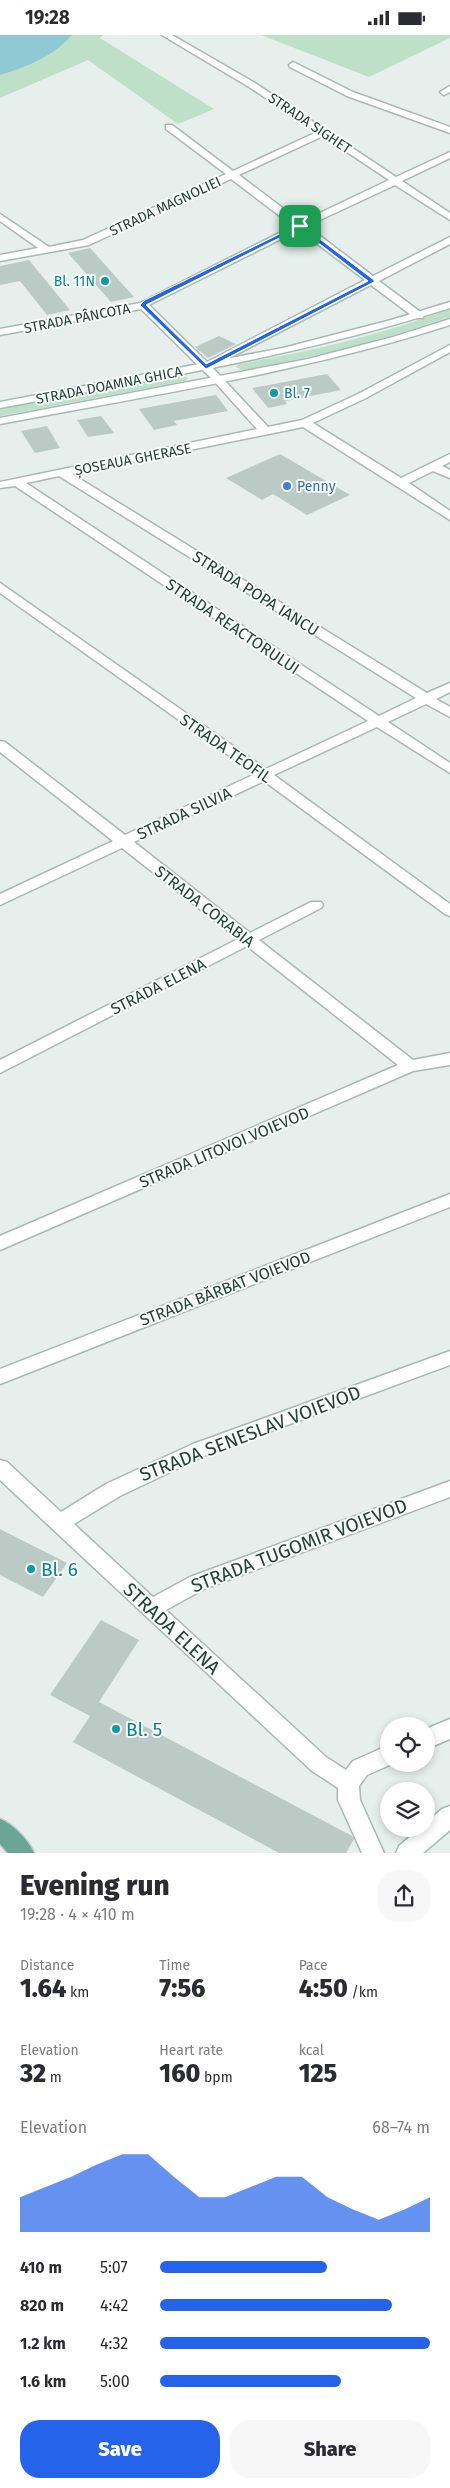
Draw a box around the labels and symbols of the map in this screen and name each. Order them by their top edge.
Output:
street label: STRADA SIGHET [265,89,355,158]
street label: STRADA MAGNOLIEI [107,173,224,240]
pin [279,205,321,247]
place label: Bl. 11N [54,273,95,290]
marker: Bl. 11N [99,275,111,287]
street label: STRADA PÂNCOTA [22,299,132,337]
street label: STRADA DOAMNA GHICA [34,363,184,408]
place label: Bl. 7 [284,385,310,402]
marker: Bl. 7 [268,387,280,399]
street label: ȘOSEAUA GHERASE [73,440,193,480]
place label: Penny [297,478,336,495]
marker: Penny [281,480,293,492]
street label: STRADA POPA IANCU [189,547,322,640]
street label: STRADA REACTORULUI [162,575,303,678]
street label: STRADA TEOFIL [176,710,275,787]
street label: STRADA SILVIA [134,783,235,844]
street label: STRADA CORABIA [151,862,259,952]
street label: STRADA ELENA [107,954,210,1019]
street label: STRADA LITOVOI VOIEVOD [136,1103,312,1192]
street label: STRADA BĂRBAT VOIEVOD [137,1246,313,1330]
street label: STRADA SENESLAV VOIEVOD [136,1381,364,1486]
street label: STRADA TUGOMIR VOIEVOD [188,1494,411,1597]
place label: Bl. 6 [41,1558,78,1581]
marker: Bl. 6 [25,1563,37,1575]
street label: STRADA ELENA [119,1578,225,1679]
place label: Bl. 5 [126,1718,162,1741]
marker: Bl. 5 [110,1723,122,1735]

